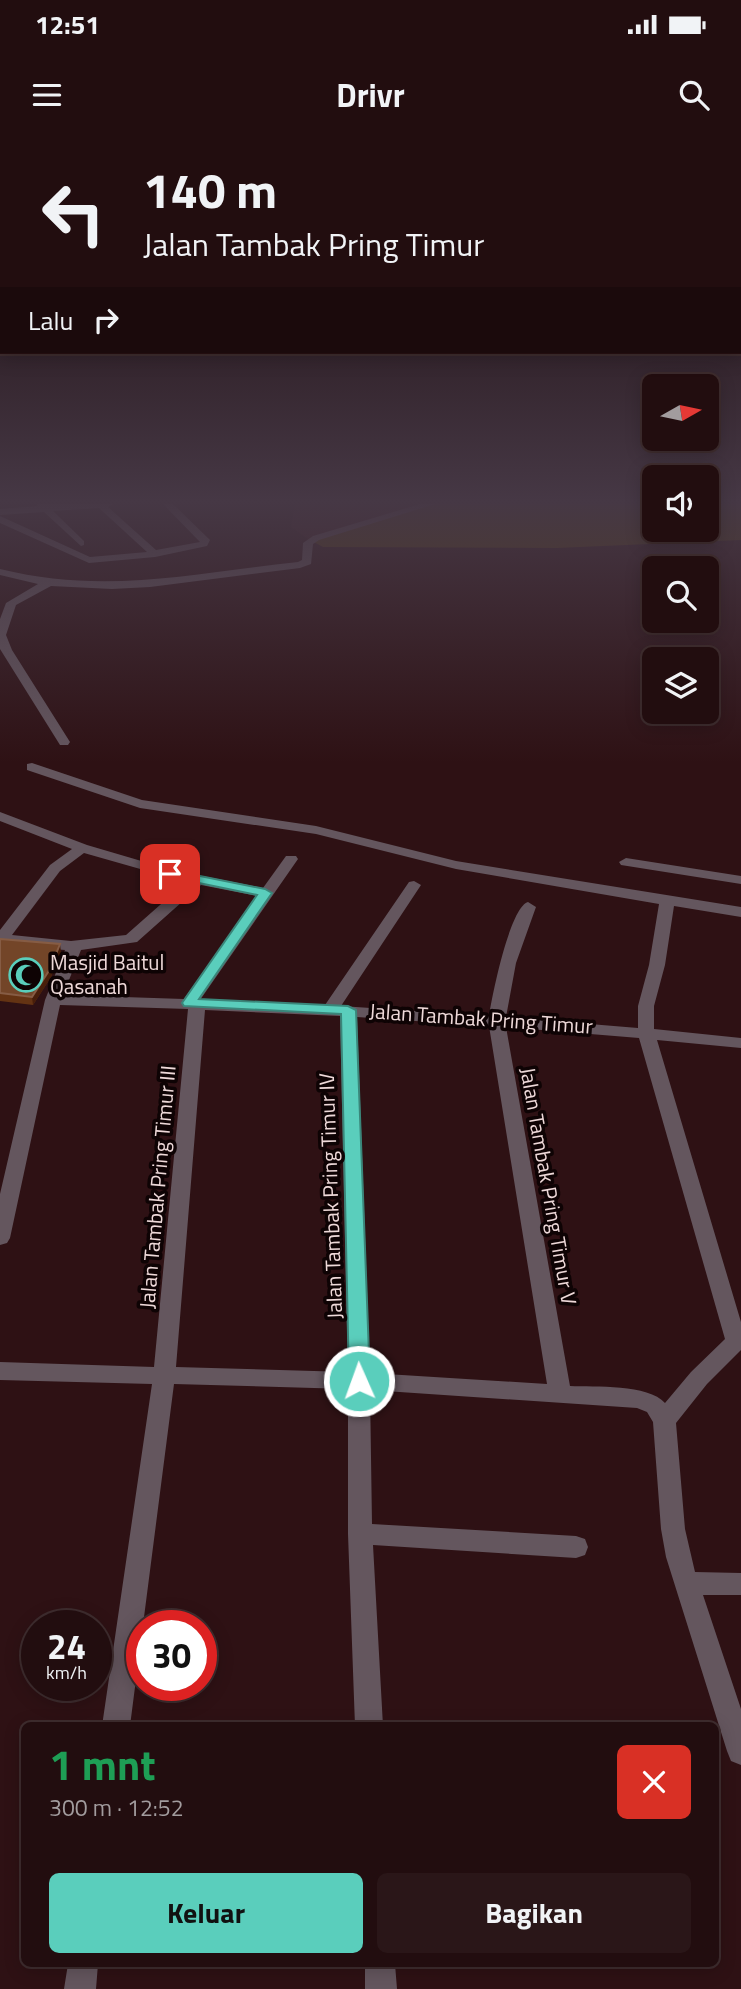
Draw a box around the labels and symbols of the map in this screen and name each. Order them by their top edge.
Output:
north arrow [642,374,719,452]
pin [140,844,200,904]
place label: Masjid Baitul Qasanah [50,946,164,1002]
mosque icon: Masjid Baitul Qasanah [7,956,45,994]
street label: Jalan Tambak Pring Timur [368,994,594,1042]
street label: Jalan Tambak Pring Timur III [130,1064,184,1310]
street label: Jalan Tambak Pring Timur V [512,1064,586,1307]
street label: Jalan Tambak Pring Timur IV [310,1073,350,1320]
position arrow [322,1344,396,1418]
speed limit sign: 30 [126,1610,217,1701]

